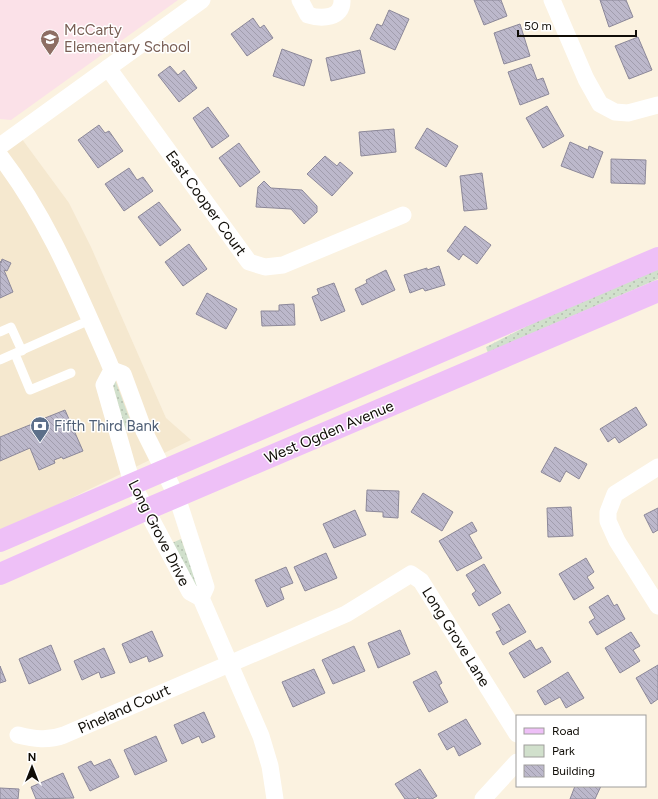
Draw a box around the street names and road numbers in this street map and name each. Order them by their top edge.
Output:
street label: East Cooper Court [162,147,250,259]
street label: West Ogden Avenue [262,397,396,467]
street label: Long Grove Drive [125,477,193,589]
street label: Long Grove Lane [418,584,494,690]
street label: Pineland Court [75,680,173,737]

